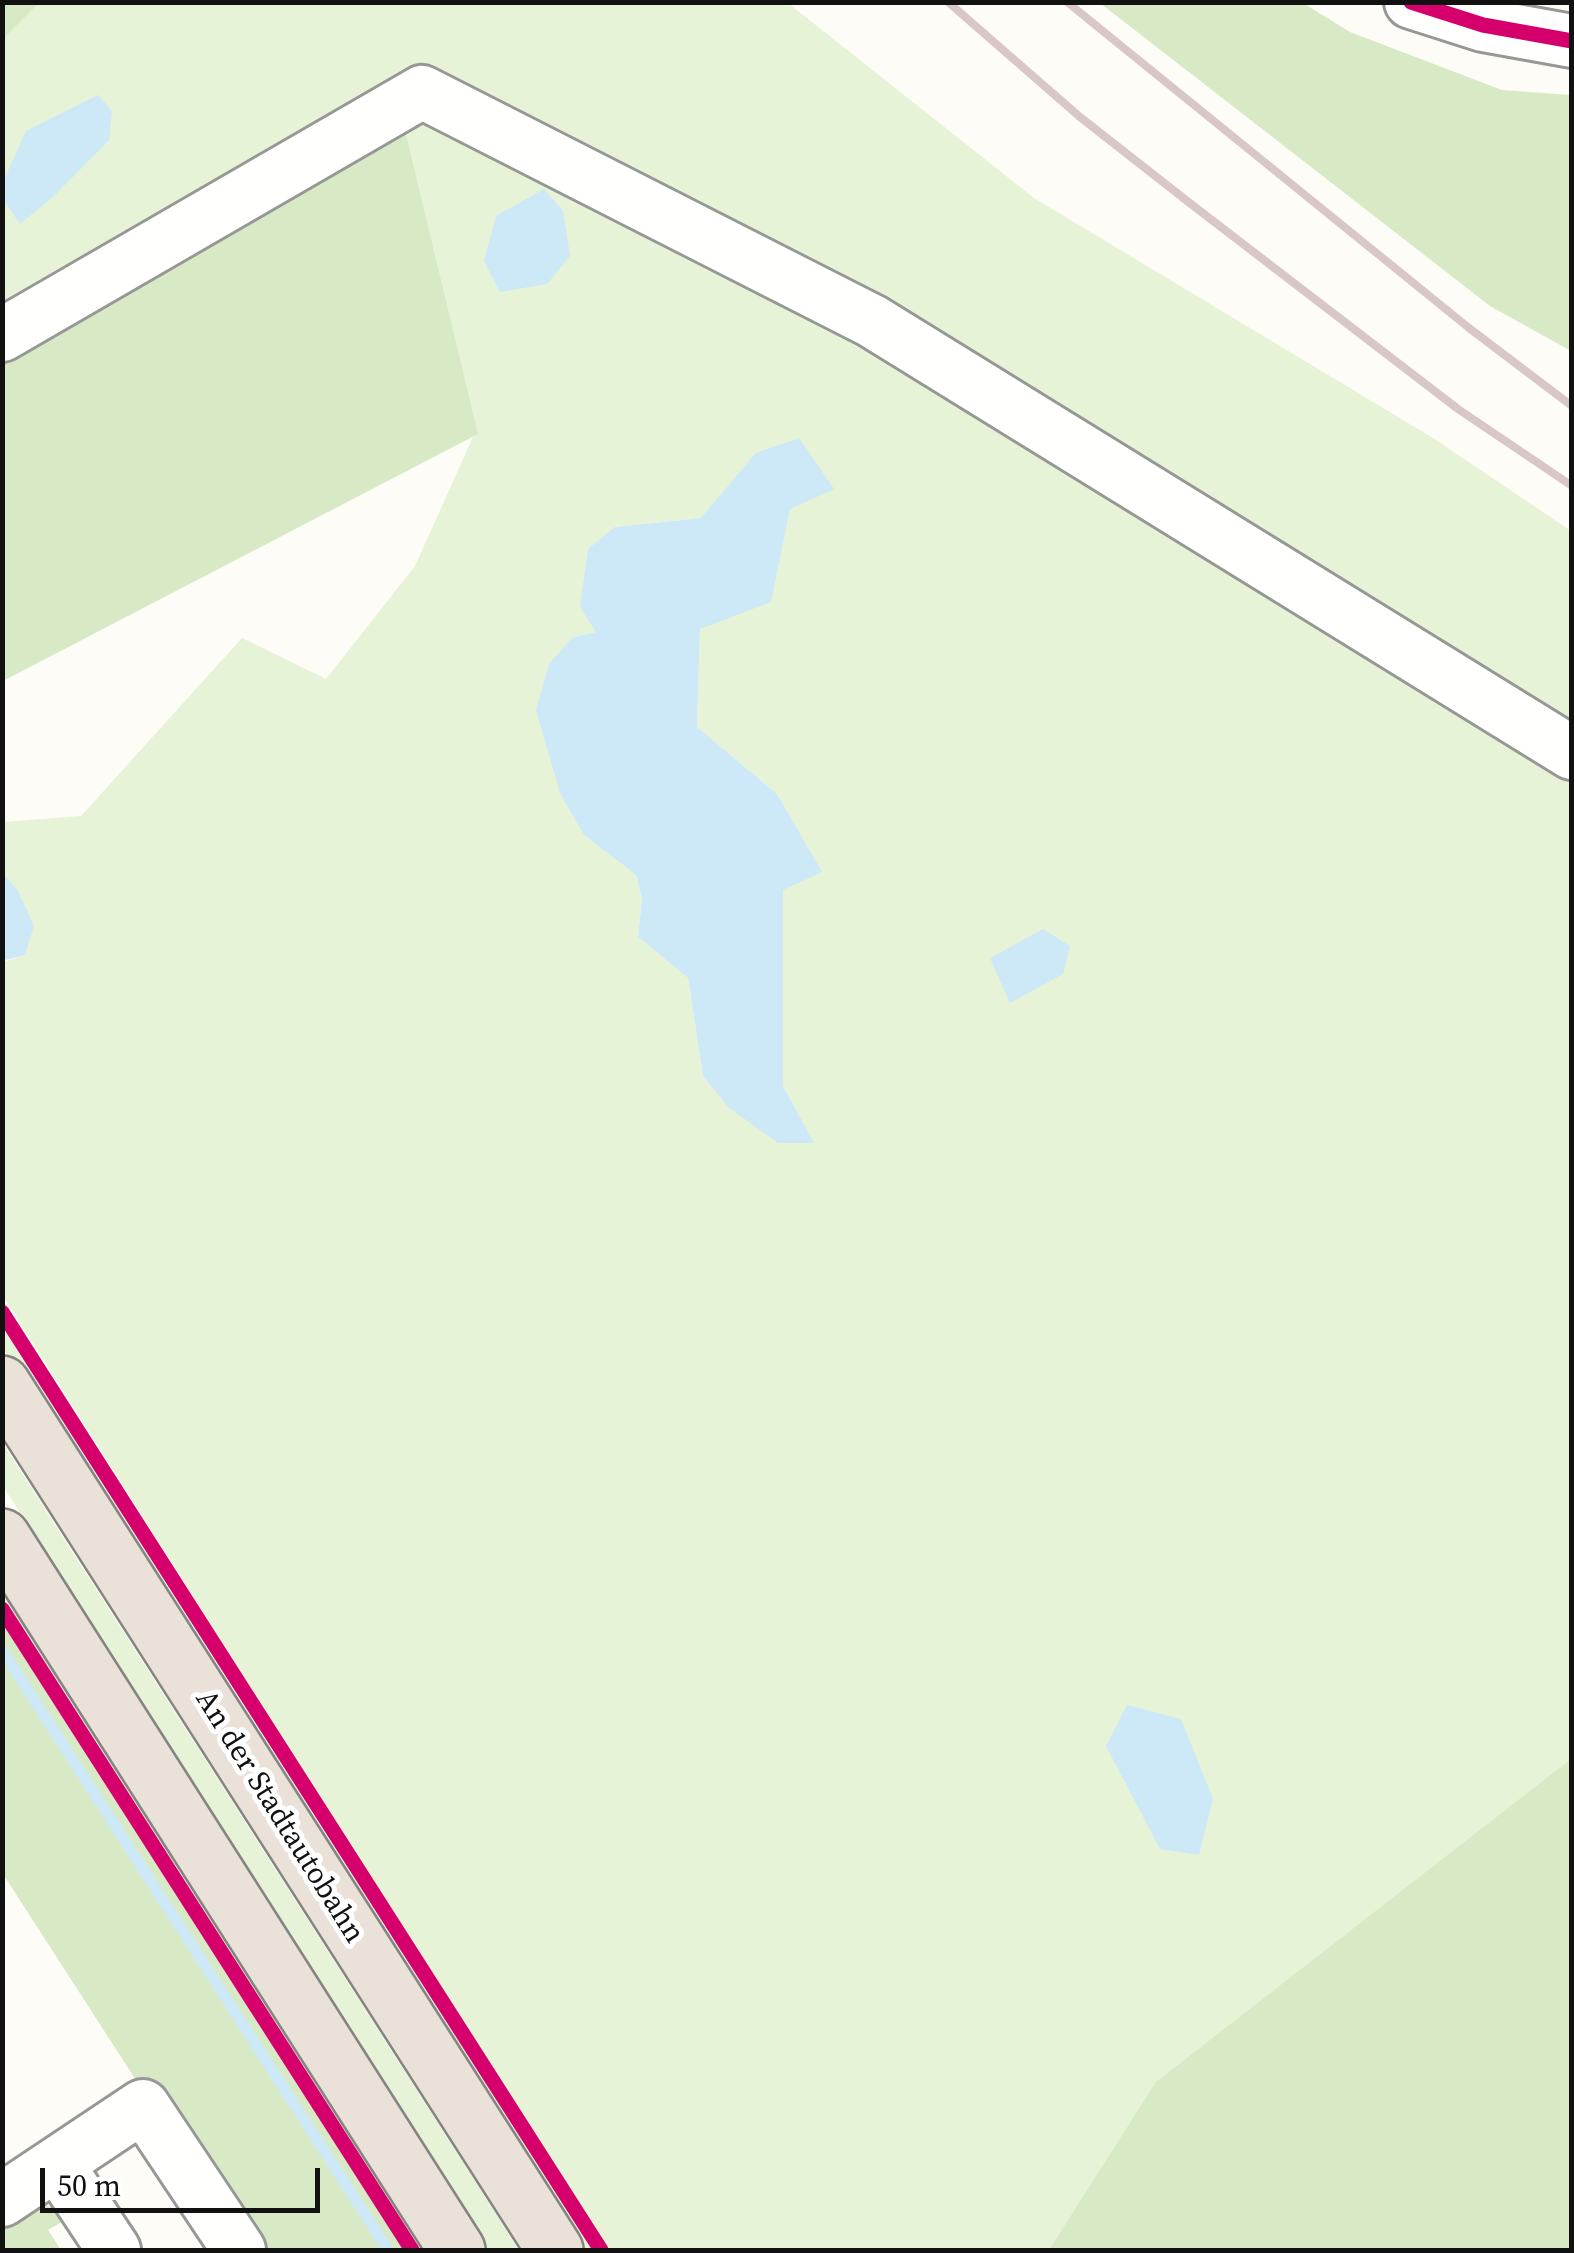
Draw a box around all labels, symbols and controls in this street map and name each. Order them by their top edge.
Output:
street label: An der Stadtautobahn [187,1684,371,1950]
scale bar [45,2148,325,2210]
text: 50 m [57,2165,121,2206]

